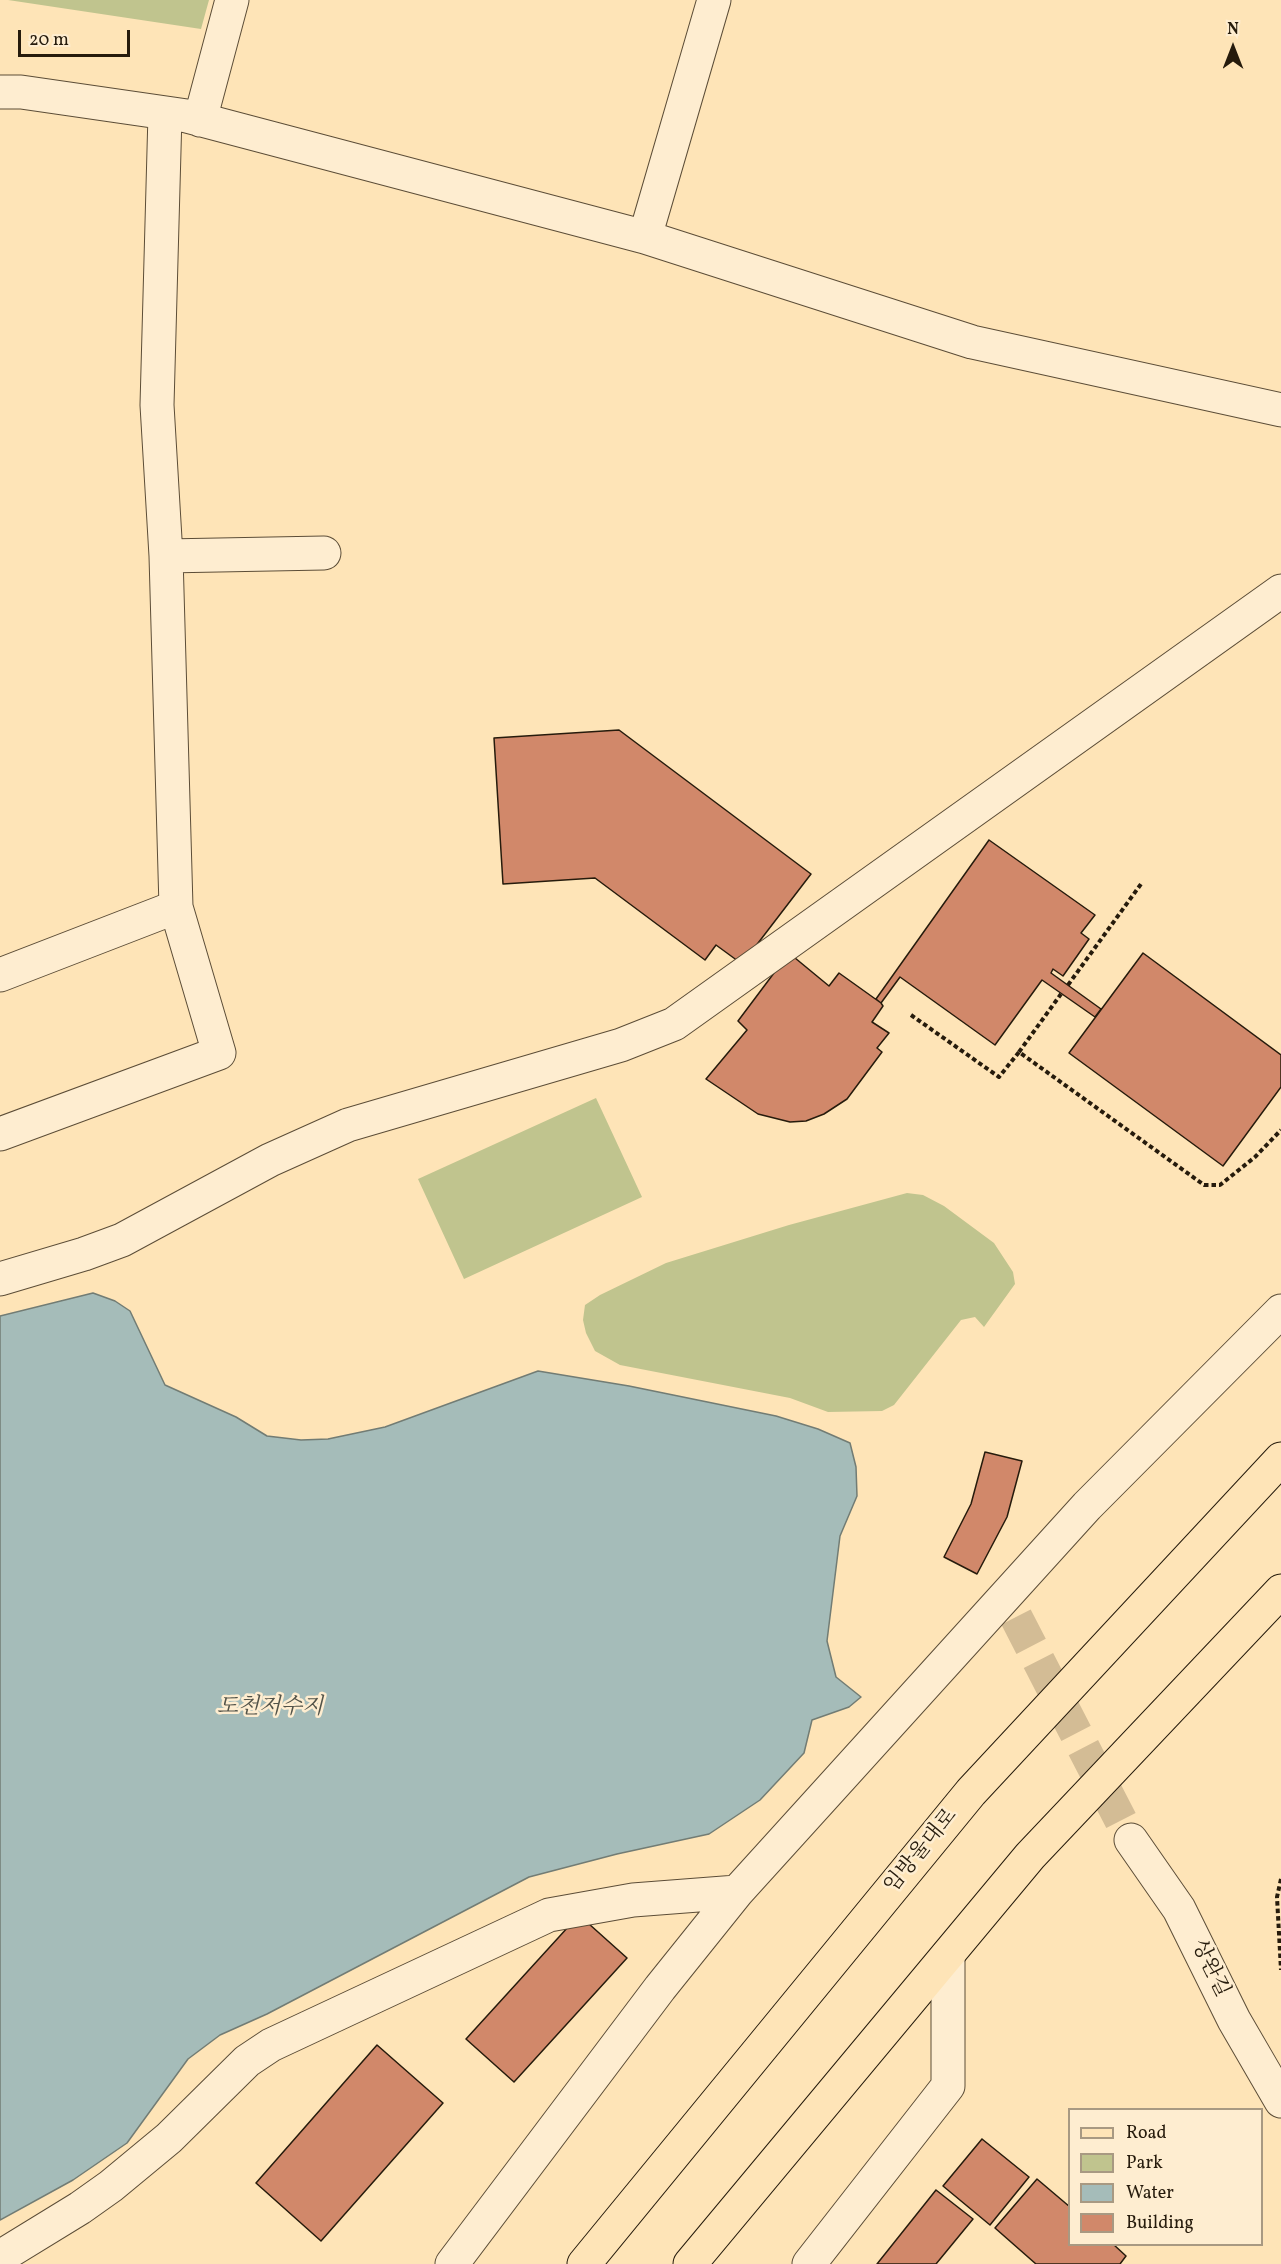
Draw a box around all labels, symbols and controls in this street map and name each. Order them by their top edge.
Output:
scale bar [21,18,134,56]
north arrow [1203,18,1263,78]
text: N [1227,19,1239,41]
text: 20 m [29,28,69,53]
water label: 도천저수지 [217,1696,323,1722]
street label: 임방울대로 [880,1805,964,1899]
street label: 상완길 [1184,1936,1234,2002]
legend [1068,2108,1263,2246]
text: Road [1126,2121,1167,2146]
text: Park [1126,2151,1163,2176]
text: Water [1126,2181,1174,2206]
text: Building [1126,2211,1194,2236]

